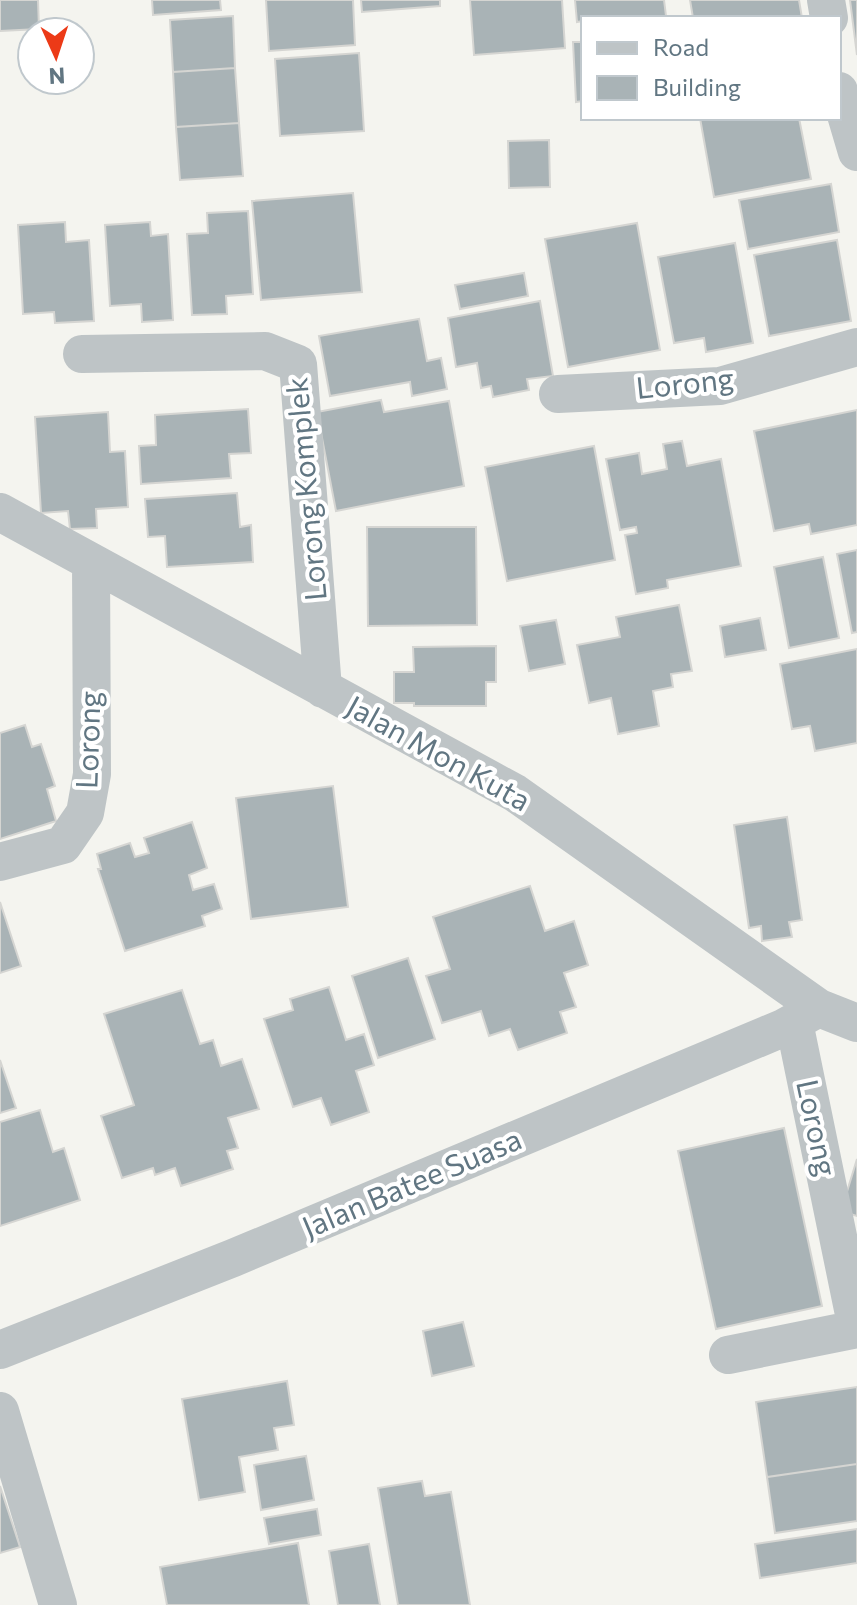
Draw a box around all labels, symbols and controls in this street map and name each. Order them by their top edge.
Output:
north arrow [16,16,96,96]
legend [581,16,841,120]
text: Road [653,32,709,61]
text: N [48,63,66,90]
text: Building [653,72,741,101]
street label: Lorong [634,358,735,405]
street label: Lorong Komplek [276,376,333,603]
street label: Jalan Mon Kuta [341,686,538,818]
street label: Lorong [66,690,107,790]
street label: Lorong [790,1076,847,1179]
street label: Jalan Batee Suasa [296,1119,526,1245]

